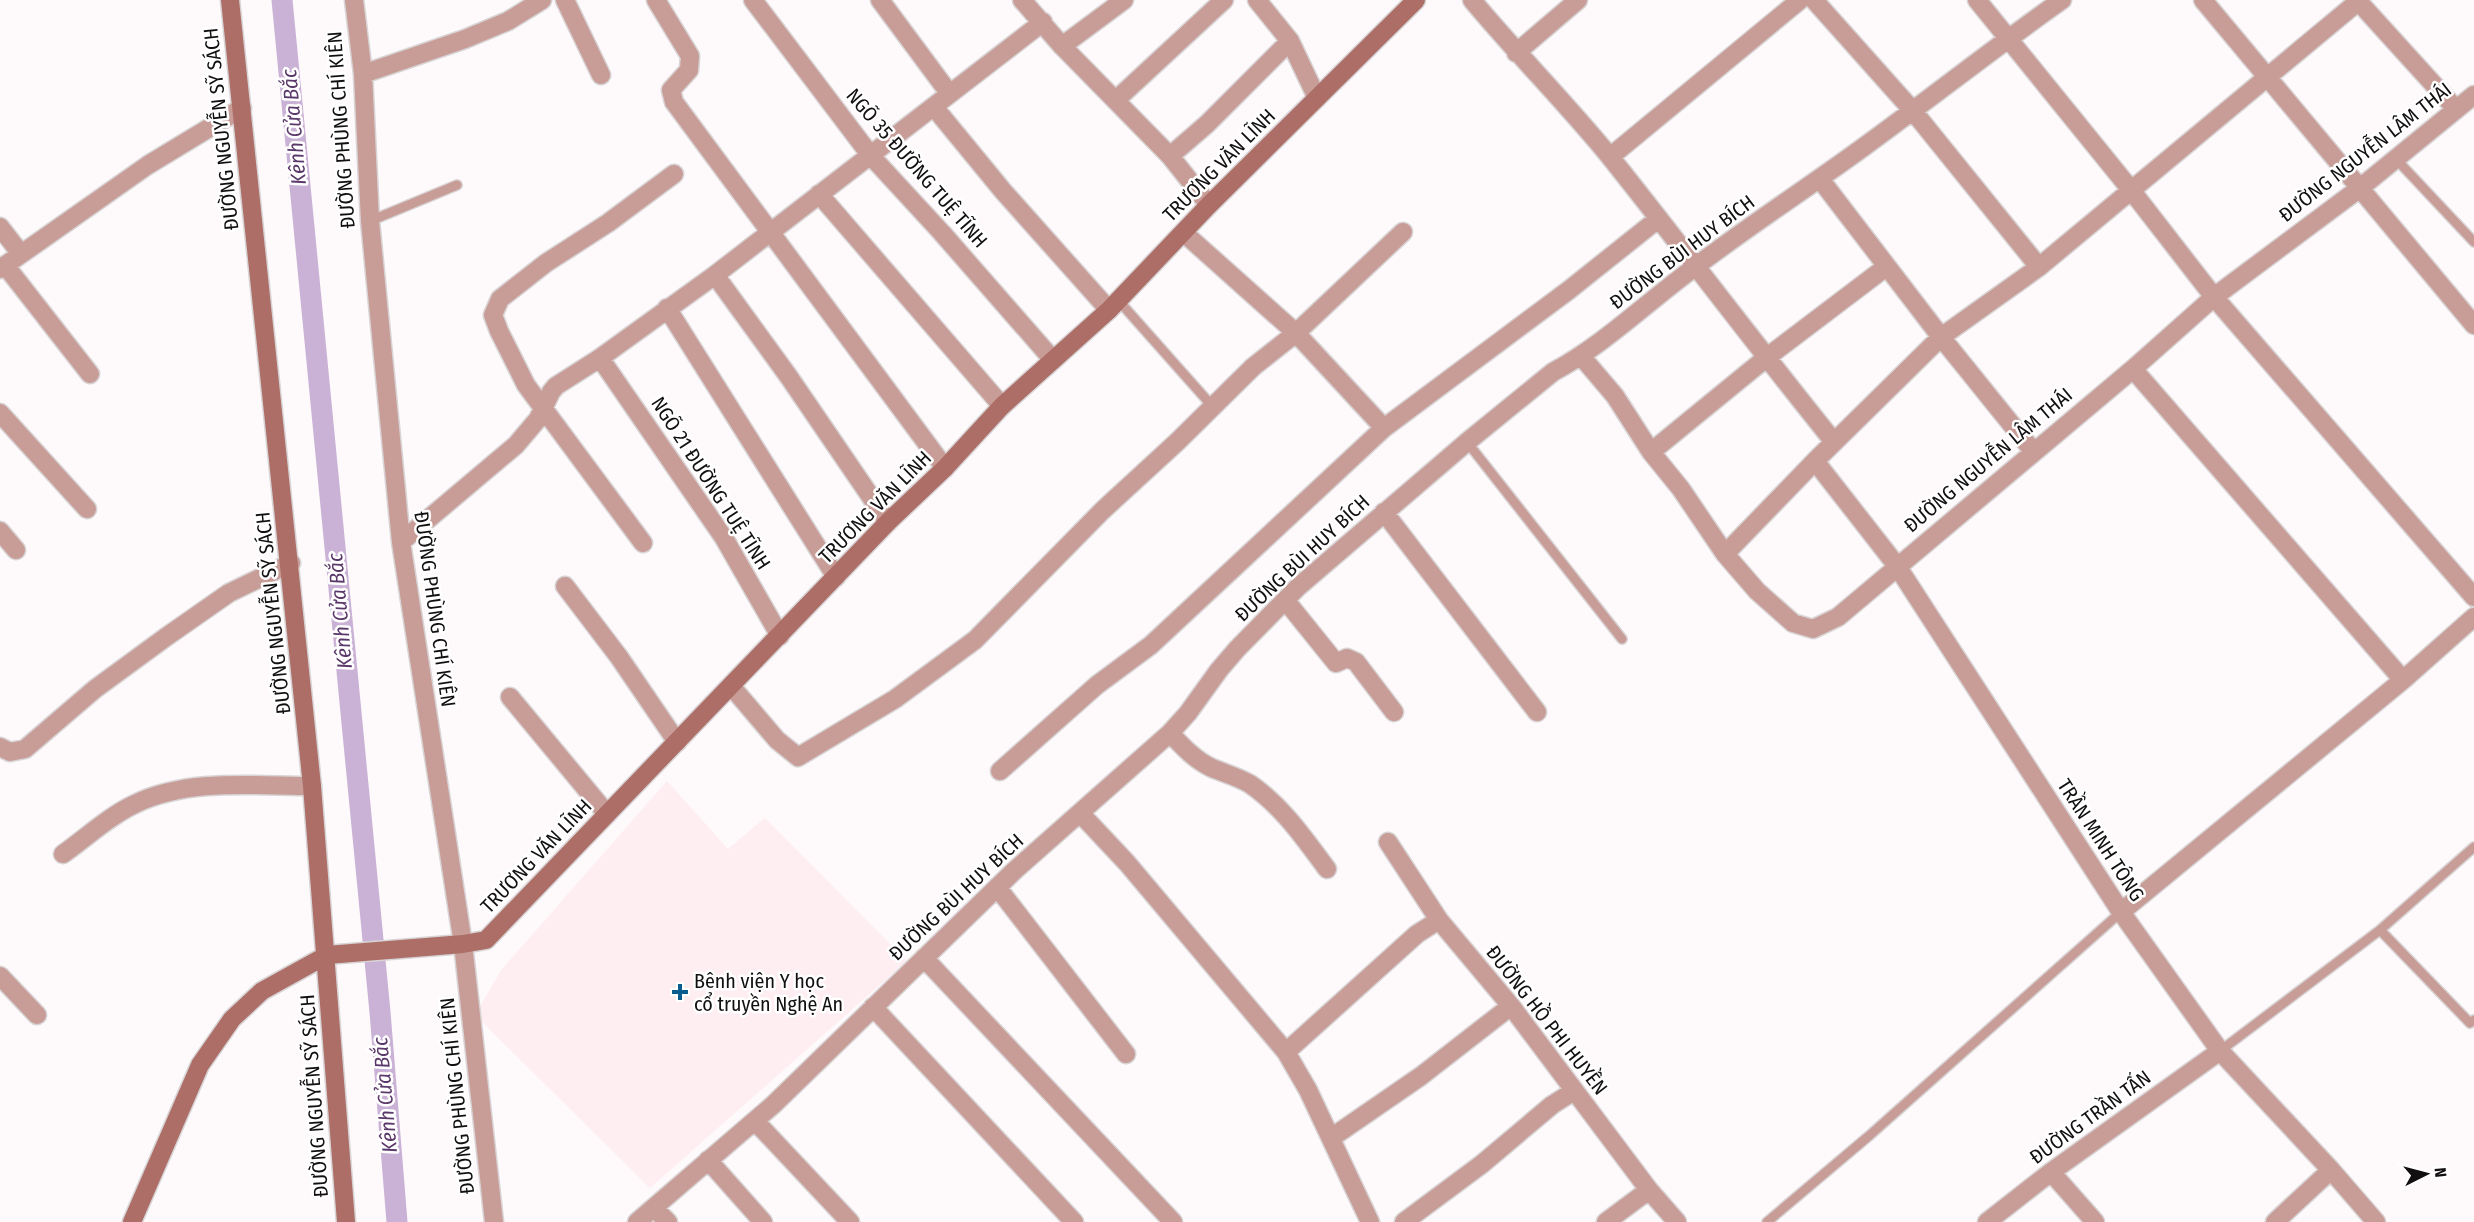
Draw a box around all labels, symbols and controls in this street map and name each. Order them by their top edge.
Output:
street label: ĐƯỜNG NGUYỄN SỸ SÁCH [195,27,244,232]
street label: ĐƯỜNG PHÙNG CHÍ KIÊN [322,31,360,229]
water label: Kênh Cửa Bắc [276,67,312,186]
street label: ĐƯỜNG NGUYỄN LÂM THÁI [2272,75,2456,227]
street label: NGÕ 35 ĐƯỜNG TUỆ TĨNH [841,84,993,252]
street label: TRƯƠNG VĂN LĨNH [1158,104,1280,226]
street label: ĐƯỜNG BÙI HUY BÍCH [1605,190,1759,314]
street label: ĐƯỜNG NGUYỄN LÂM THÁI [1897,380,2077,537]
street label: NGÕ 21 ĐƯỜNG TUỆ TĨNH [646,392,776,574]
street label: TRƯƠNG VĂN LĨNH [814,446,936,568]
street label: ĐƯỜNG BÙI HUY BÍCH [1230,490,1374,626]
street label: ĐƯỜNG PHÙNG CHÍ KIÊN [409,510,461,708]
street label: ĐƯỜNG NGUYỄN SỸ SÁCH [247,511,296,716]
water label: Kênh Cửa Bắc [322,551,358,670]
street label: TRẦN MINH TÔNG [2053,773,2151,906]
street label: TRƯƠNG VĂN LĨNH [476,794,596,918]
street label: ĐƯỜNG BÙI HUY BÍCH [884,829,1028,965]
street label: ĐƯỜNG HỒ PHI HUYỀN [1481,939,1614,1099]
place label: Bệnh viện Y học cổ truyền Nghệ An [694,969,843,1016]
marker: Bệnh viện Y học cổ truyền Nghệ An [671,983,689,1001]
street label: ĐƯỜNG NGUYỄN SỸ SÁCH [292,994,333,1199]
street label: ĐƯỜNG PHÙNG CHÍ KIÊN [435,997,479,1195]
water label: Kênh Cửa Bắc [367,1035,403,1154]
street label: ĐƯỜNG TRẦN TẤN [2024,1063,2155,1169]
north arrow [2396,1144,2456,1204]
text: N [2430,1167,2450,1178]

